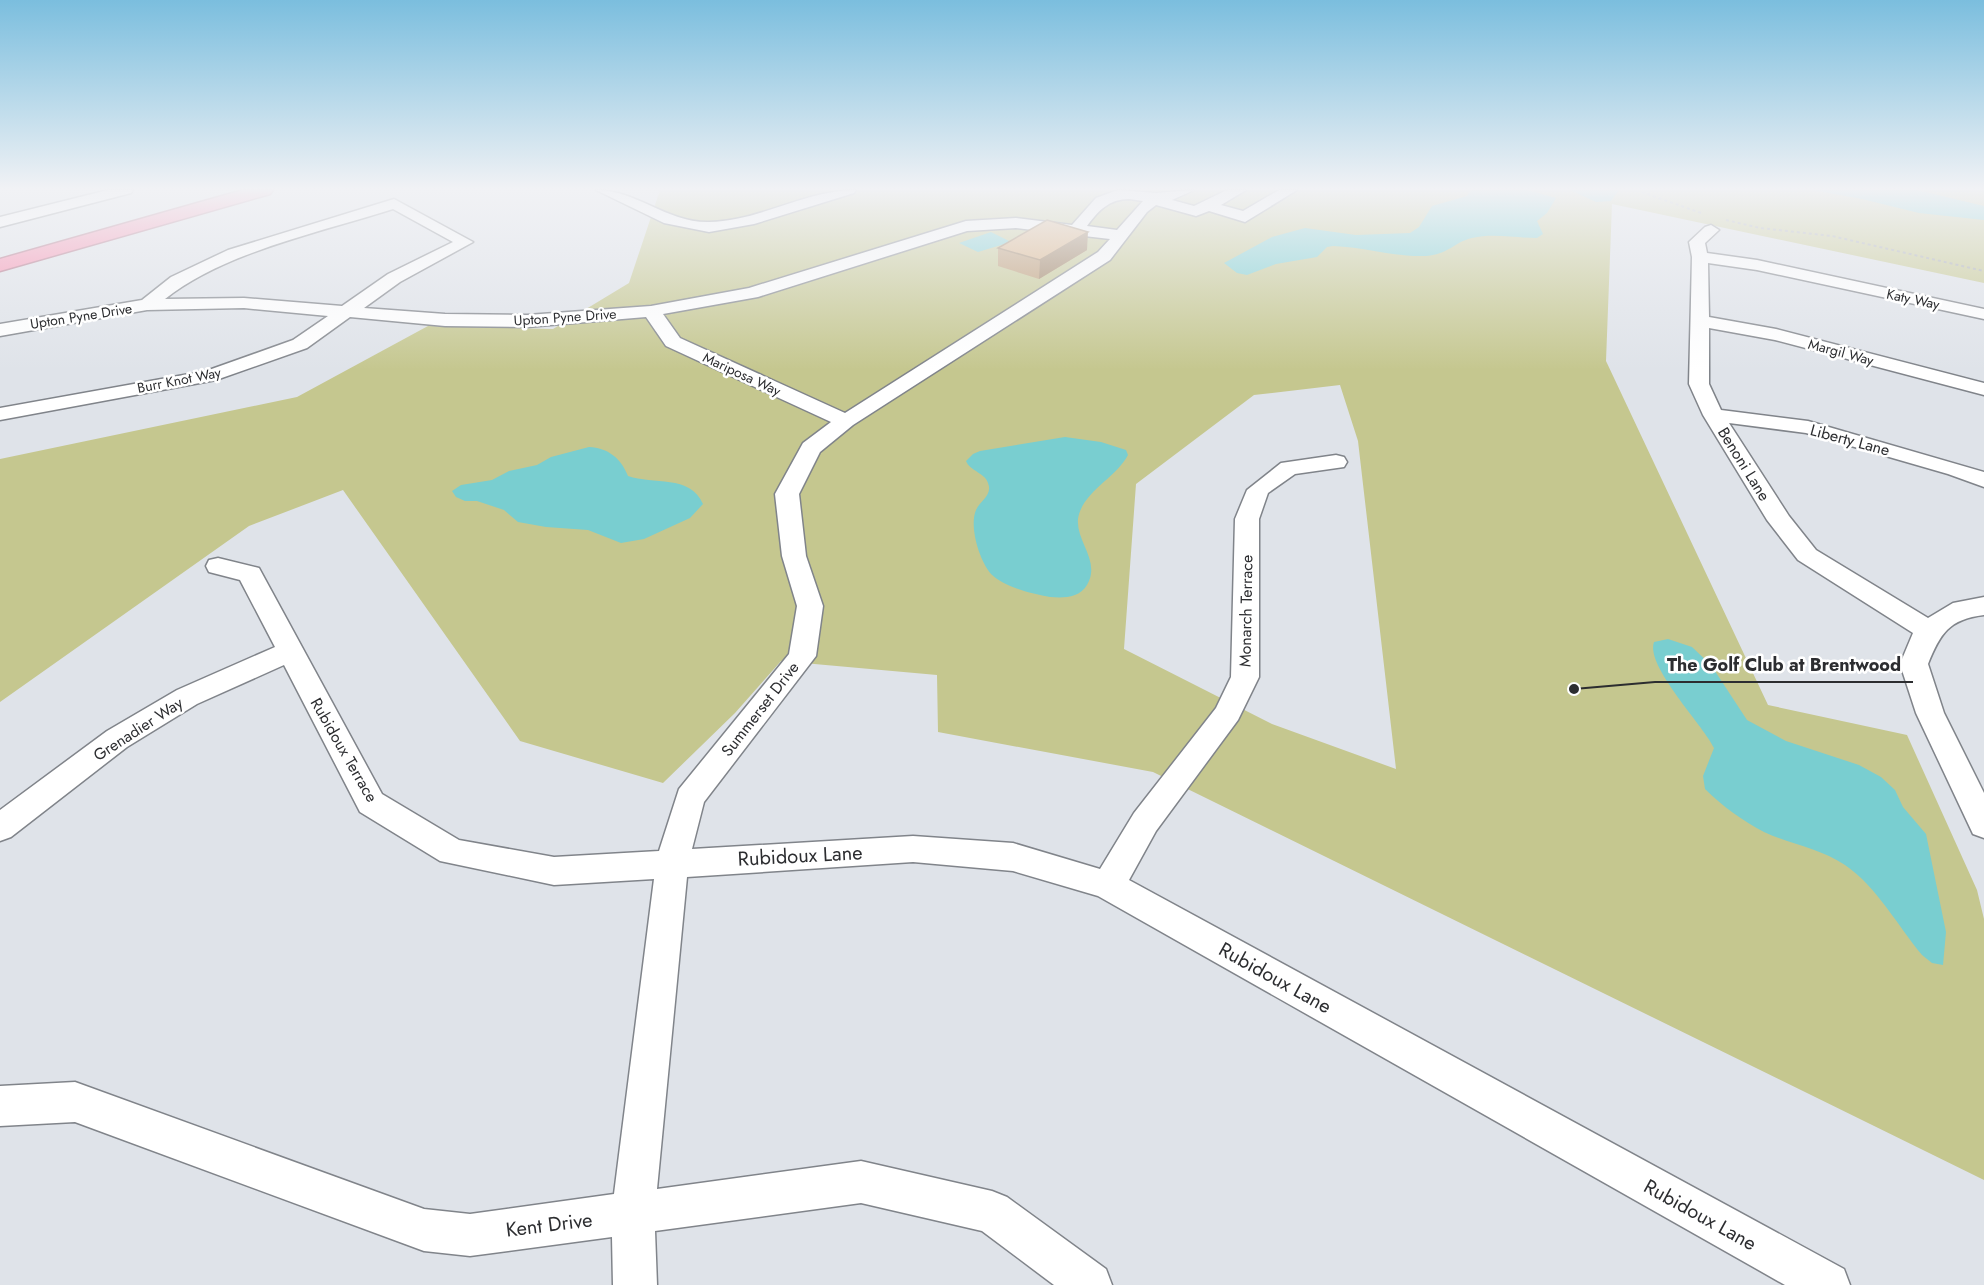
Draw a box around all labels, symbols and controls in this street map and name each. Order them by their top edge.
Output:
street label: Katy Way [1885,284,1942,315]
street label: Upton Pyne Drive [29,298,133,334]
street label: Upton Pyne Drive [513,303,617,331]
street label: Margil Way [1806,334,1877,371]
street label: Mariposa Way [700,347,785,401]
street label: Burr Knot Way [136,362,223,398]
street label: Liberty Lane [1808,418,1892,462]
street label: Benoni Lane [1712,423,1776,505]
street label: Monarch Terrace [1234,555,1258,667]
callout: The Golf Club at Brentwood [1655,646,1913,682]
text: The Golf Club at Brentwood [1667,652,1901,678]
street label: Summerset Drive [716,657,804,761]
street label: Grenadier Way [89,691,188,767]
street label: Rubidoux Terrace [305,694,383,806]
street label: Rubidoux Lane [737,838,863,874]
street label: Rubidoux Lane [1213,935,1337,1021]
street label: Rubidoux Lane [1638,1172,1762,1258]
street label: Kent Drive [504,1205,594,1245]

